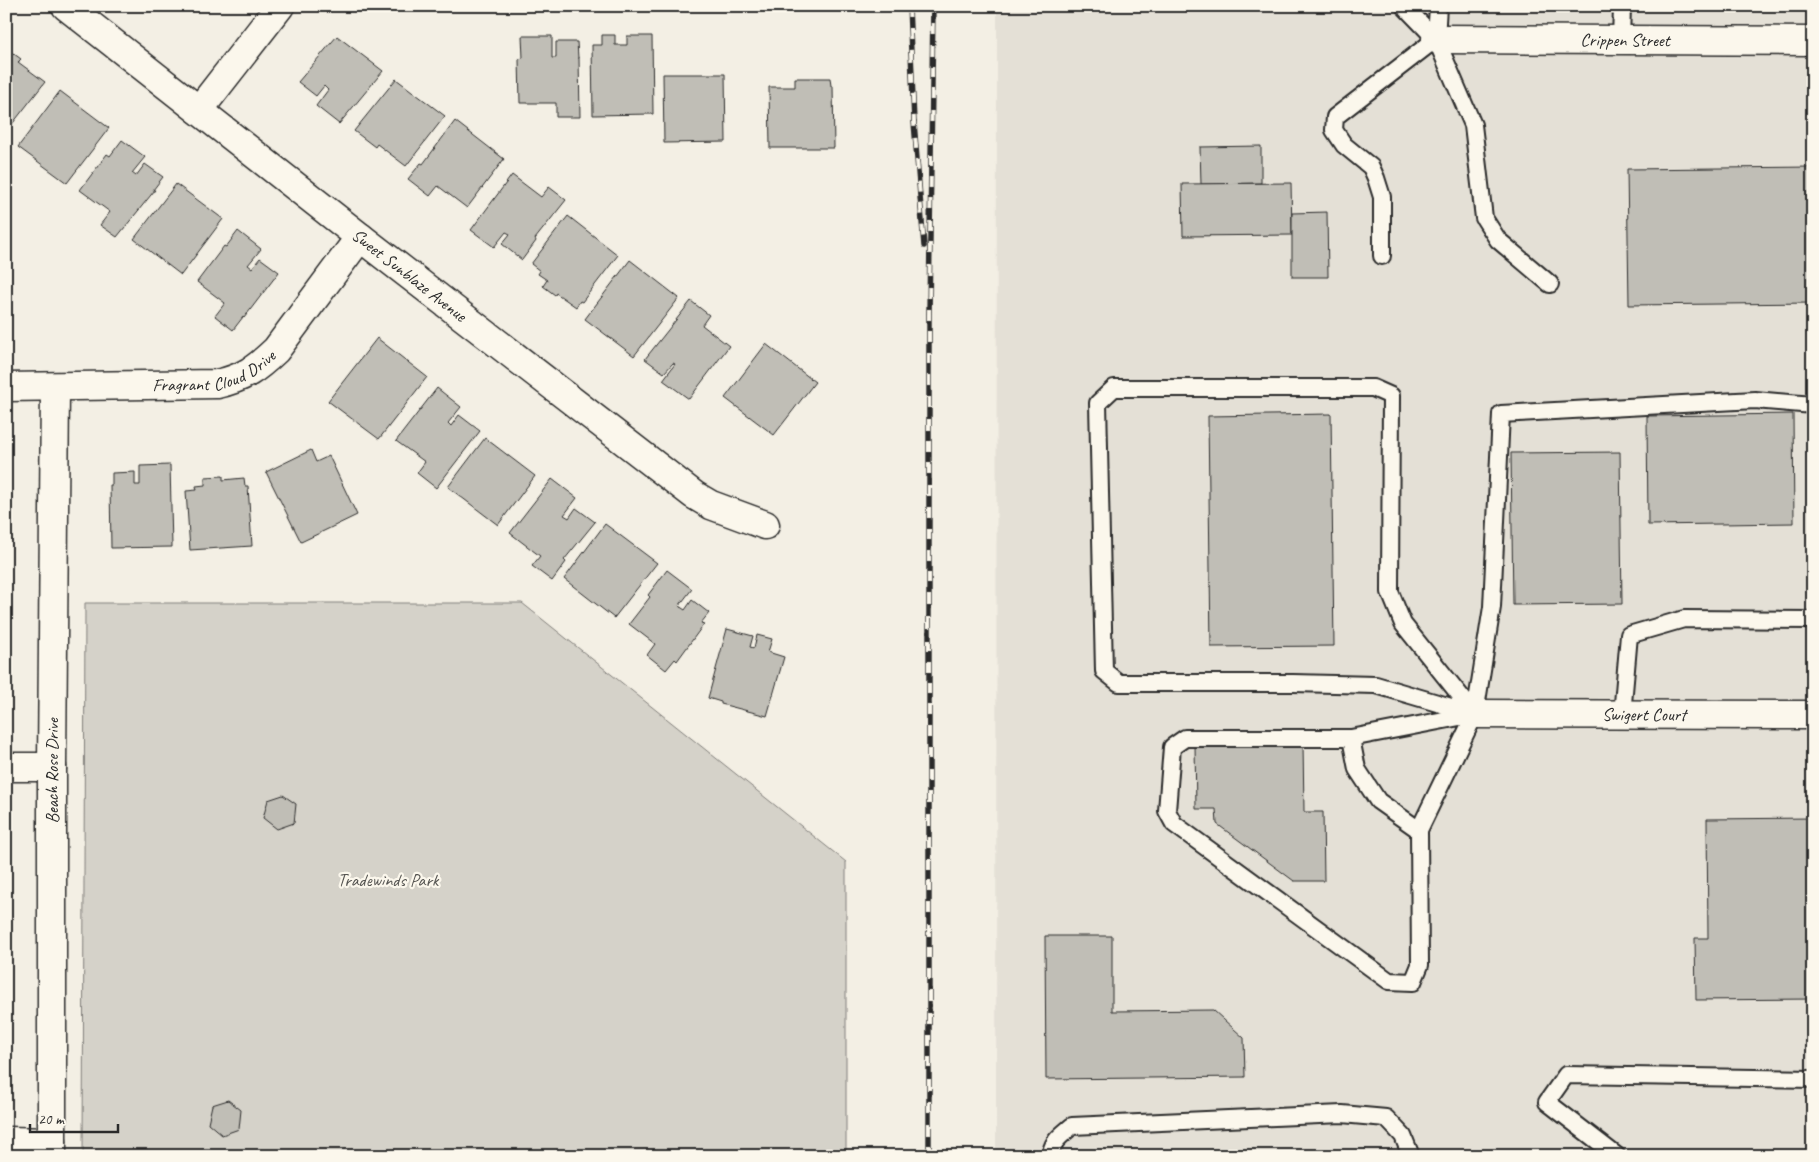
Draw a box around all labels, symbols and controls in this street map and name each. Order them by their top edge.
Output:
street label: Crippen Street [1580,29,1672,51]
street label: Sweet Sunblaze Avenue [347,224,472,327]
street label: Fragrant Cloud Drive [152,344,281,396]
street label: Swigert Court [1602,703,1689,726]
street label: Beach Rose Drive [41,717,63,824]
park label: Tradewinds Park [338,869,440,891]
scale bar [30,1102,118,1134]
text: 20 m [38,1110,65,1129]

